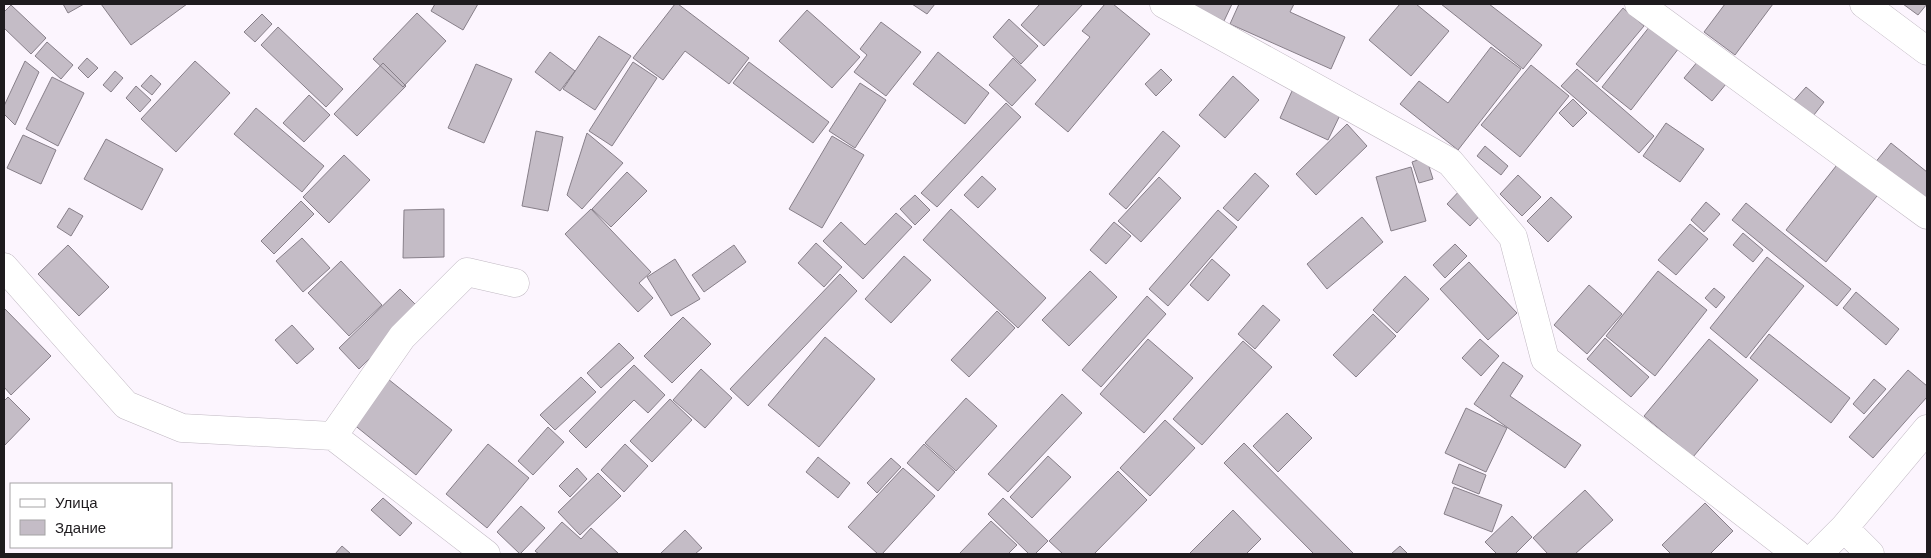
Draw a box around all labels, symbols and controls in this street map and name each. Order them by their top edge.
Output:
legend [10,483,172,548]
text: Улица [55,494,98,511]
text: Здание [55,519,106,536]

